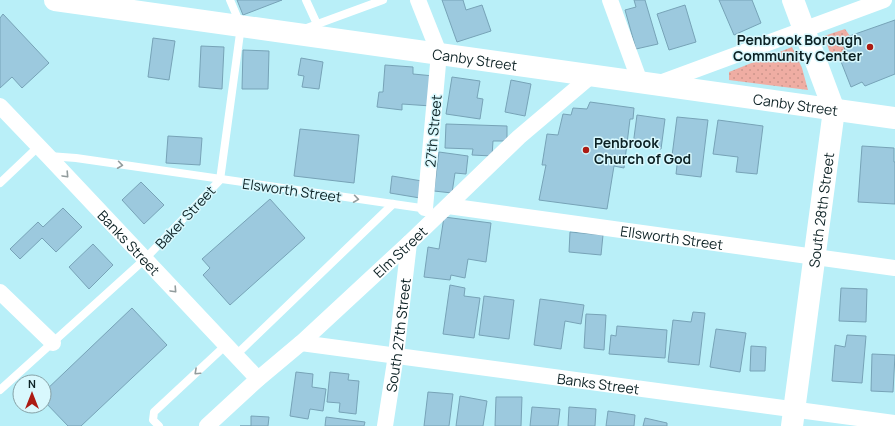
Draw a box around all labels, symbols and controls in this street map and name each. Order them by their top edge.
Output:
place label: Penbrook Borough Community Center [733,30,862,65]
marker: Penbrook Borough Community Center [865,42,875,52]
street label: Canby Street [431,44,519,74]
street label: Canby Street [752,89,840,119]
street label: 27th Street [420,94,446,168]
place label: Penbrook Church of God [594,133,691,168]
marker: Penbrook Church of God [581,145,591,155]
street label: South 28th Street [804,151,838,269]
one-way arrow [117,160,123,169]
one-way arrow [61,170,69,178]
street label: Elsworth Street [241,174,343,206]
street label: Baker Street [151,181,220,253]
one-way arrow [353,194,359,203]
street label: Banks Street [94,206,165,279]
street label: Elm Street [369,221,431,281]
street label: Ellsworth Street [619,221,725,254]
street label: South 27th Street [381,276,414,393]
one-way arrow [169,285,177,293]
one-way arrow [194,367,202,374]
street label: Banks Street [556,368,641,398]
north arrow [12,374,52,414]
text: N [28,376,36,391]

